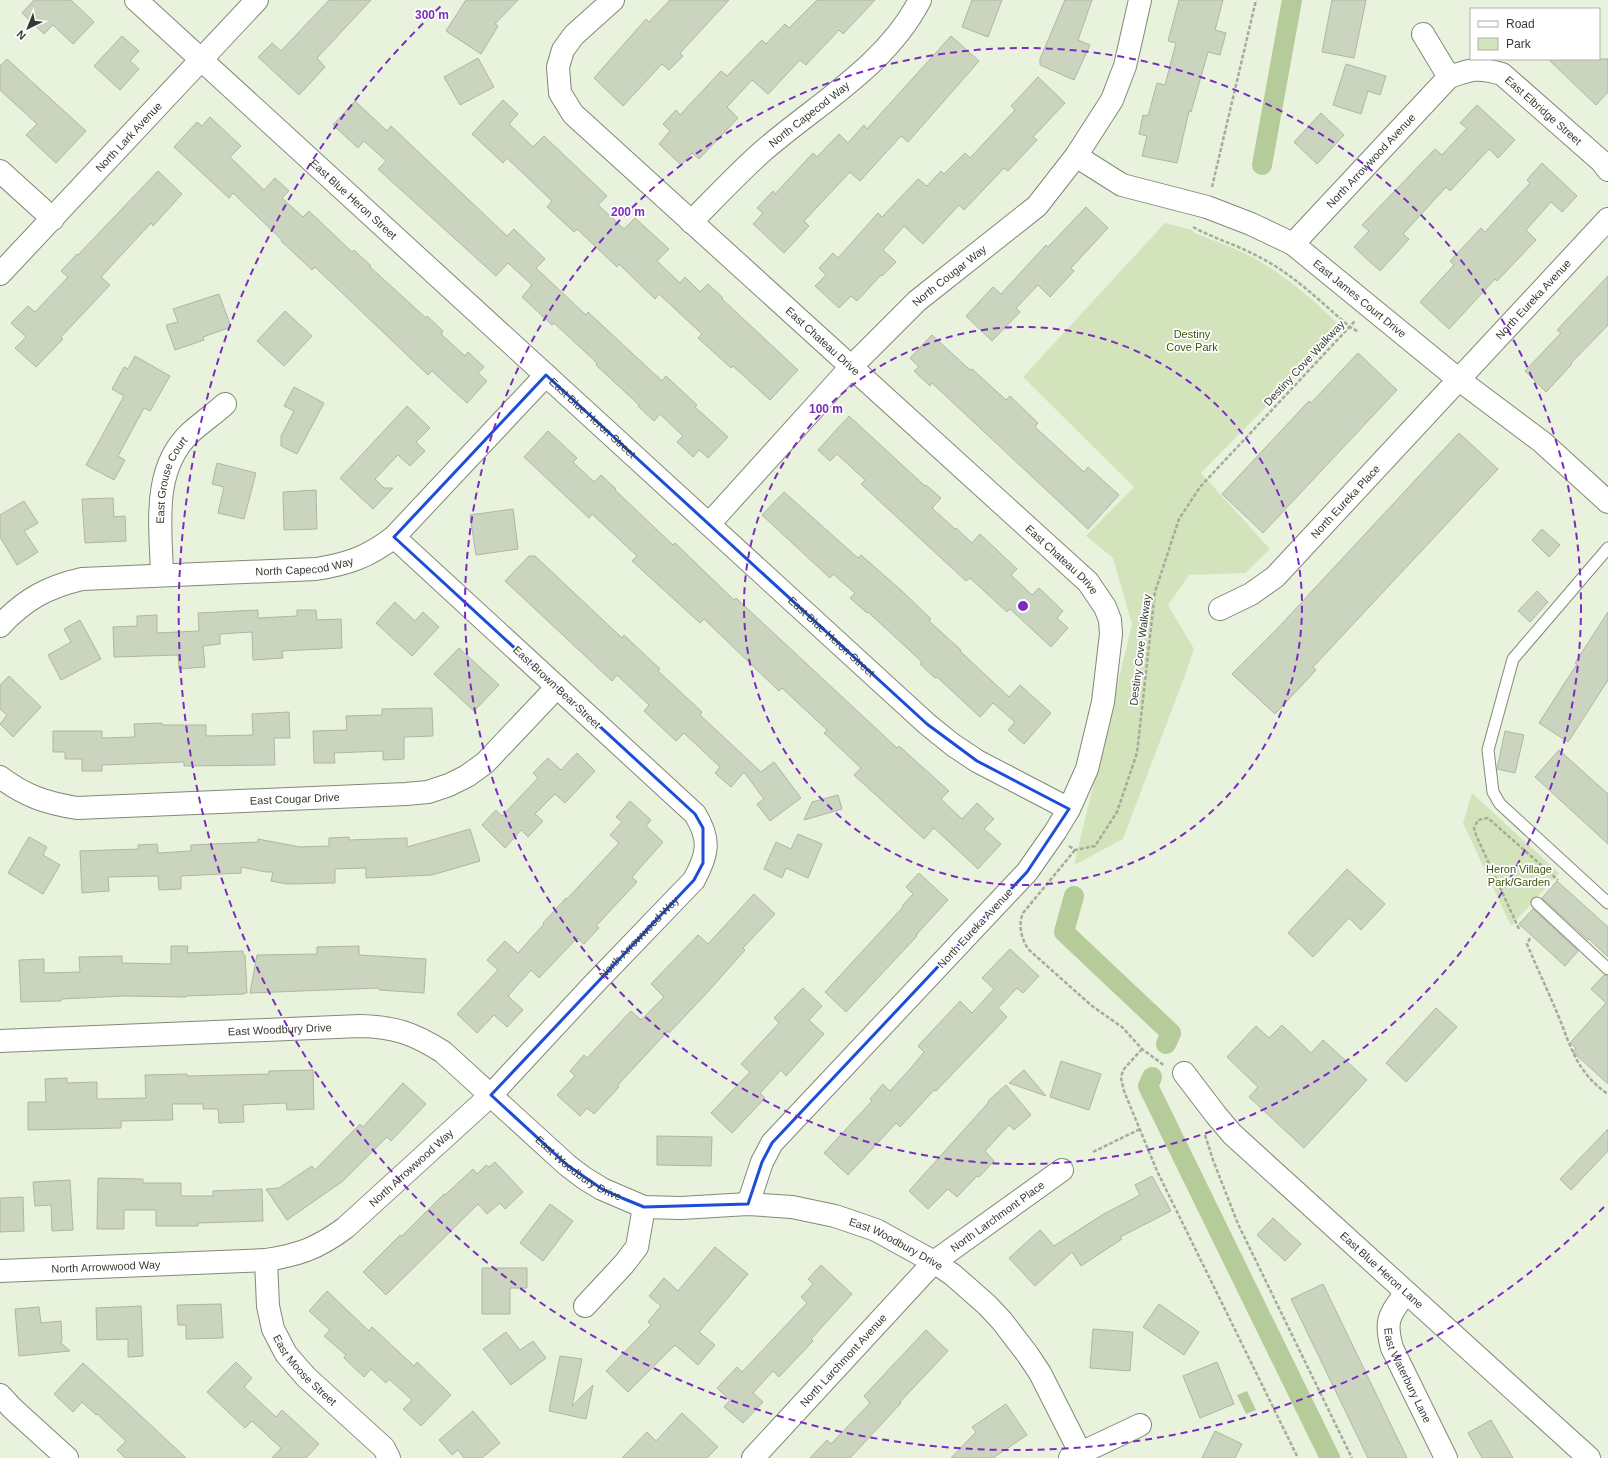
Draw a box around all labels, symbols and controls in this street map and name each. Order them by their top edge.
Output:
north arrow [8,8,48,48]
text: 300 m [415,8,449,22]
legend [1470,8,1600,60]
text: Road [1506,17,1535,31]
text: N [14,28,28,42]
text: Park [1506,37,1532,51]
street label: East Elbridge Street [1503,73,1584,147]
street label: North Capecod Way [766,79,852,149]
street label: North Lark Avenue [93,100,164,174]
street label: North Arrowwood Avenue [1324,111,1418,210]
street label: East Blue Heron Street [308,157,399,242]
text: 200 m [611,205,645,219]
street label: North Cougar Way [910,242,989,308]
street label: East James Court Drive [1311,257,1408,340]
street label: North Eureka Avenue [1493,257,1573,342]
street label: East Chateau Drive [783,304,862,378]
street label: Destiny Cove Walkway [1261,318,1347,408]
park label: Destiny Cove Park [1166,328,1218,353]
street label: East Blue Heron Street [547,375,638,460]
text: 100 m [809,402,843,416]
street label: East Grouse Court [154,434,190,524]
street label: North Eureka Place [1308,462,1382,541]
street label: East Chateau Drive [1023,522,1100,596]
street label: North Capecod Way [255,554,355,578]
street label: Destiny Cove Walkway [1127,593,1153,706]
street label: East Blue Heron Street [786,594,877,679]
centre of rings [1016,599,1030,613]
street label: East Brown Bear Street [511,643,603,731]
street label: East Cougar Drive [250,791,340,807]
park label: Heron Village Park/Garden [1486,863,1552,888]
street label: North Eureka Avenue [935,886,1015,970]
street label: North Arrowwood Way [597,894,681,981]
street label: East Woodbury Drive [228,1021,332,1037]
street label: North Arrowwood Way [367,1126,456,1209]
street label: East Woodbury Drive [533,1133,624,1203]
street label: North Larchmont Place [948,1179,1047,1254]
street label: East Woodbury Drive [848,1215,945,1272]
street label: East Blue Heron Lane [1338,1229,1426,1311]
street label: North Arrowwood Way [51,1258,161,1275]
street label: North Larchmont Avenue [798,1312,889,1409]
street label: East Waterbury Lane [1382,1327,1434,1425]
street label: East Moose Street [271,1333,339,1408]

